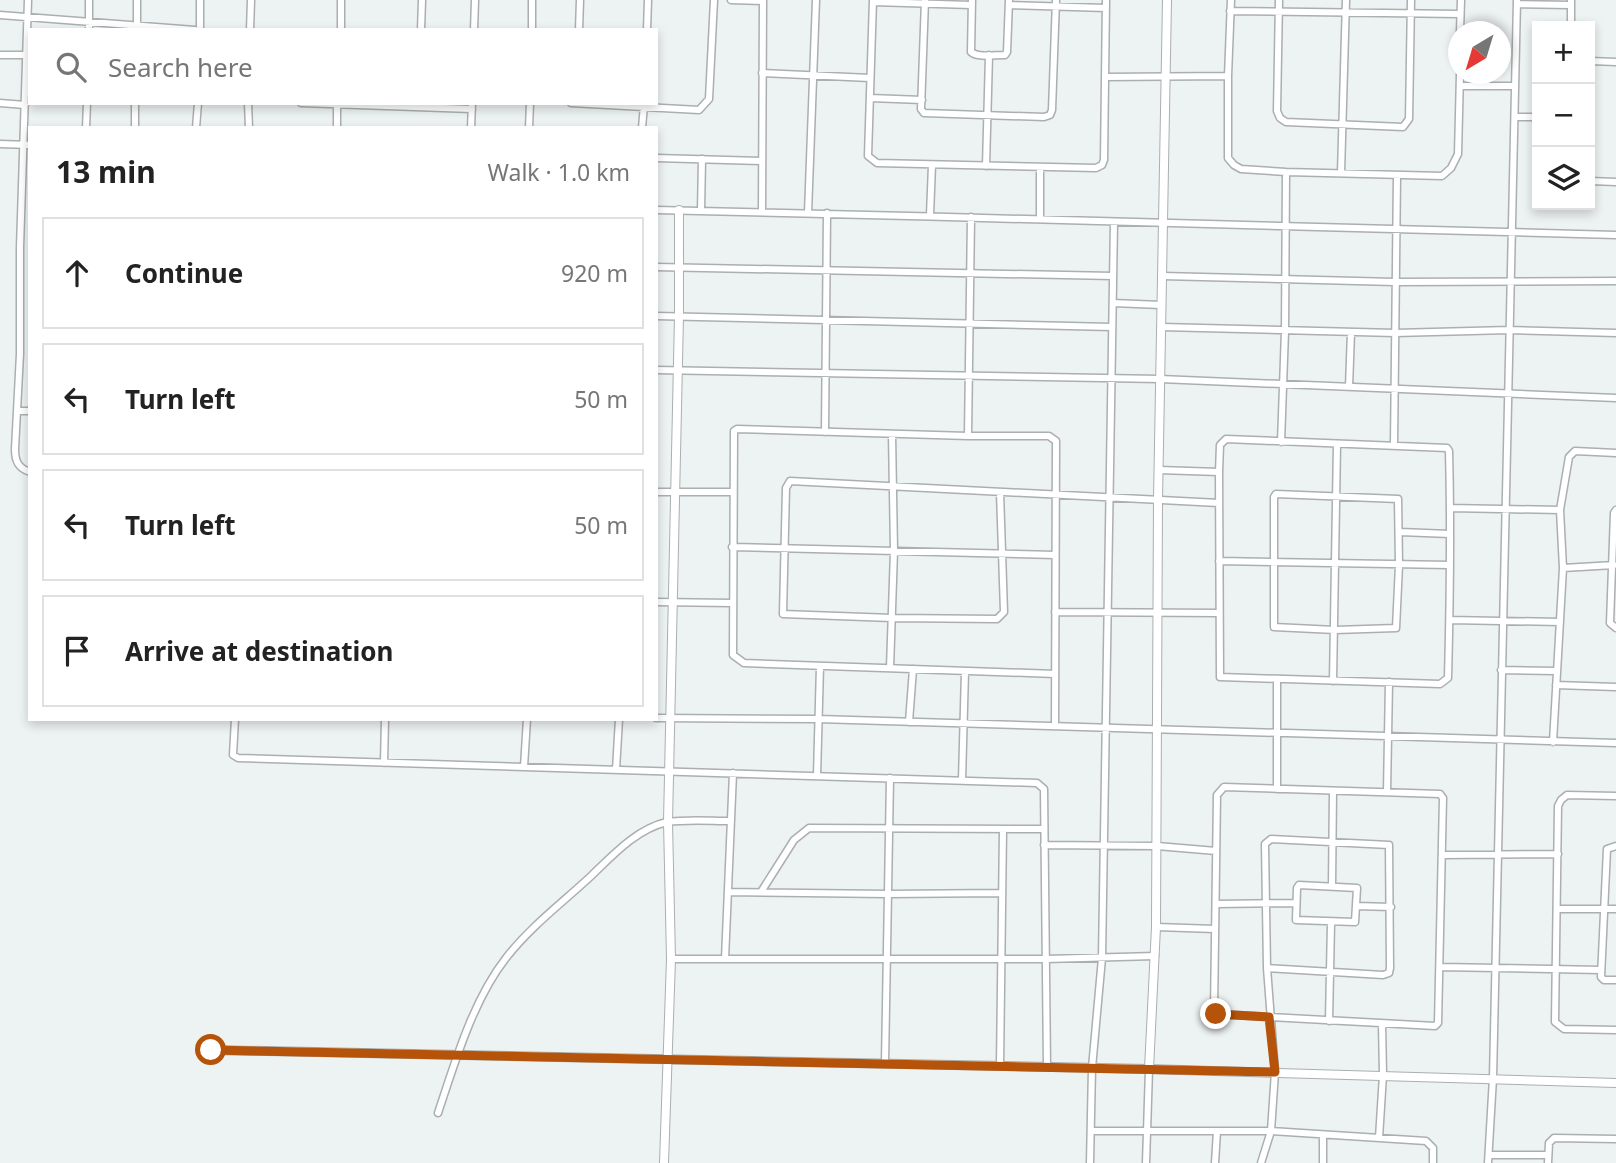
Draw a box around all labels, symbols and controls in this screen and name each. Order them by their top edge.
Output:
north arrow [1448,21,1511,84]
map controls [1532,21,1595,210]
button: + [1532,21,1595,84]
search box [28,28,658,105]
icon: search [52,48,90,86]
text: Search here [108,49,253,85]
button: − [1532,84,1595,147]
button: layers [1532,147,1595,210]
text: 13 min [56,151,156,192]
text: Walk · 1.0 km [488,156,630,188]
icon: ahead [58,254,96,292]
text: Continue [125,255,243,291]
text: 920 m [561,257,628,289]
icon: left [58,380,96,418]
text: Turn left [125,381,236,417]
text: 50 m [574,383,628,415]
icon: left [58,506,96,544]
text: Turn left [125,507,236,543]
text: 50 m [574,509,628,541]
icon: arrive [58,632,96,670]
text: Arrive at destination [125,633,394,669]
route end [1200,998,1231,1029]
route start [195,1034,226,1065]

